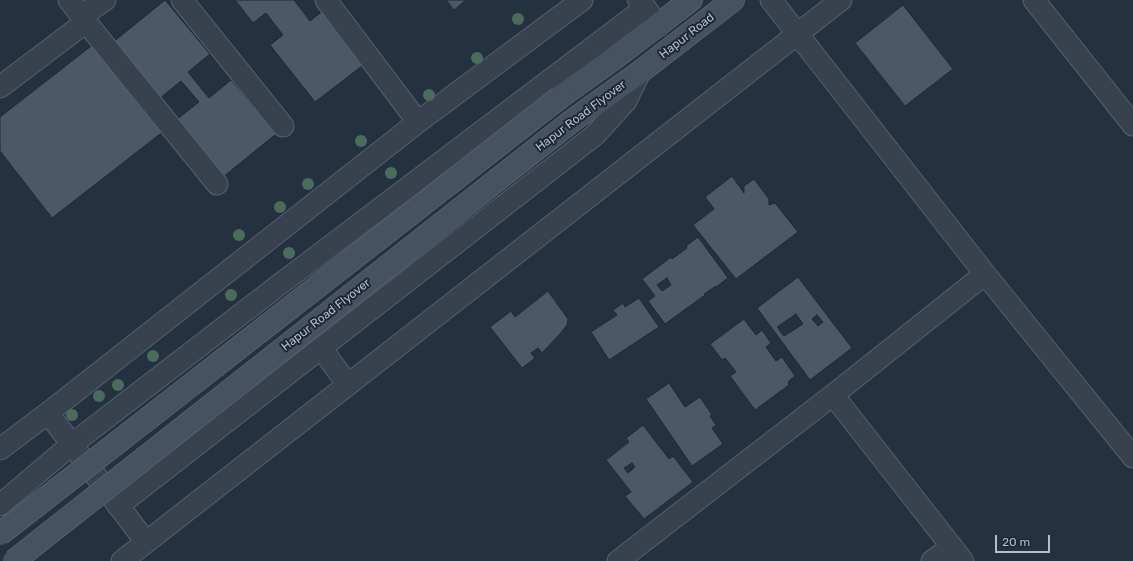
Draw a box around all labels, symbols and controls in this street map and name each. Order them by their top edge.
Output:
street label: Hapur Road [657,10,717,62]
street label: Hapur Road Flyover [533,77,629,155]
street label: Hapur Road Flyover [279,276,373,354]
scale bar [997,527,1052,553]
text: 20 m [1002,535,1030,549]

